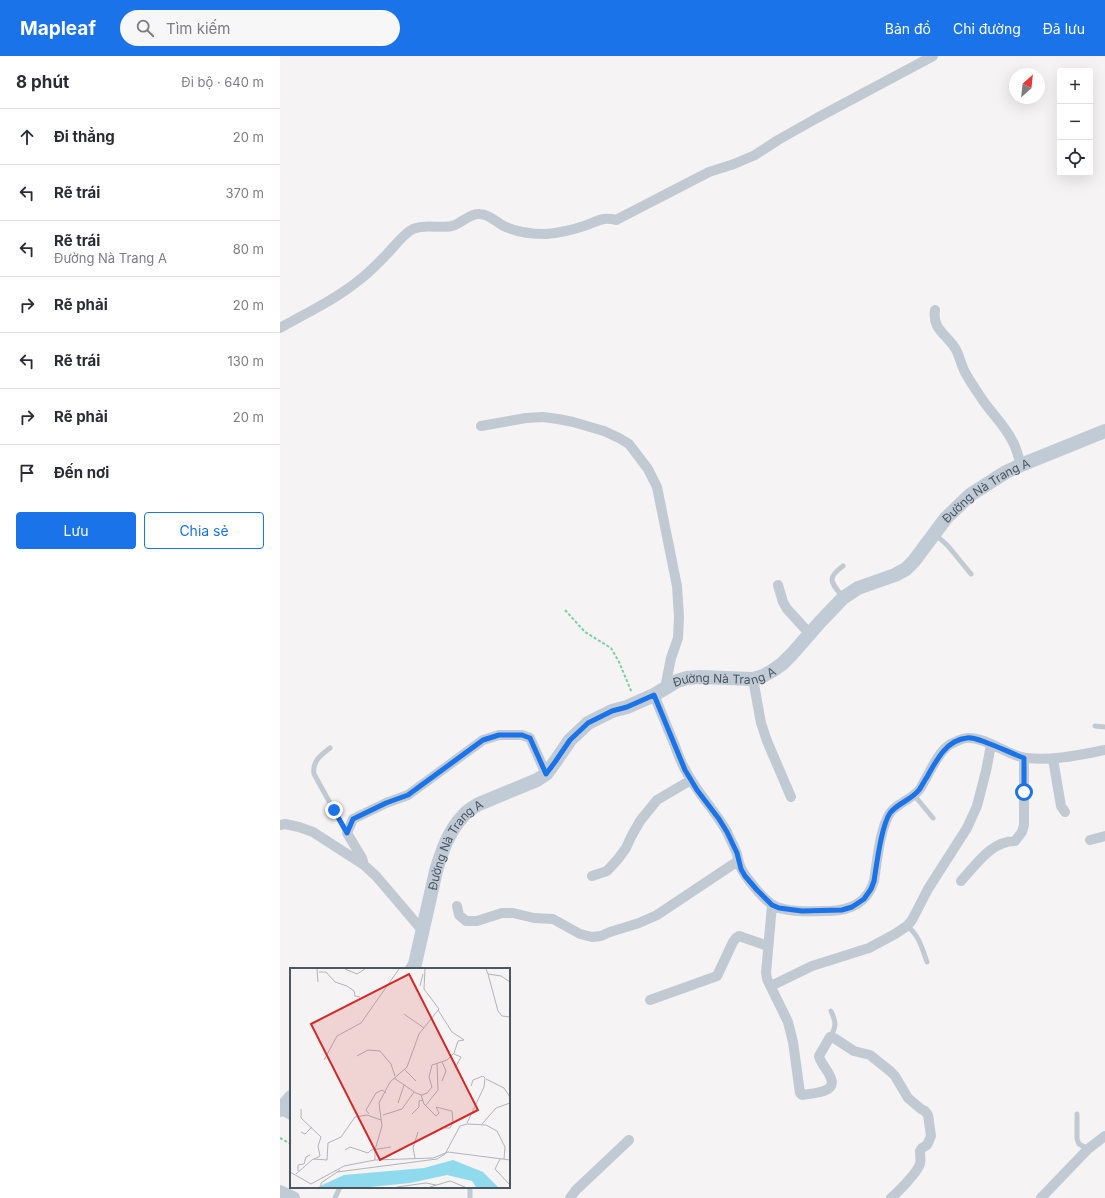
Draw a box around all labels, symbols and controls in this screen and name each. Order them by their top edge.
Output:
search box [120,10,400,46]
text: Mapleaf [20,17,96,40]
icon: search [134,17,156,39]
text: Tìm kiếm [166,19,230,38]
text: Bản đồ [885,20,931,37]
text: Chỉ đường [953,20,1021,37]
text: Đã lưu [1043,20,1085,37]
north arrow [1009,68,1045,104]
map controls [1057,68,1093,176]
button: + [1057,68,1093,104]
text: 8 phút [16,72,69,92]
text: Đi bộ · 640 m [181,74,264,90]
button: − [1057,104,1093,140]
icon: ahead [16,126,38,148]
text: Đi thẳng [54,127,115,146]
text: 20 m [233,129,264,145]
button: locate [1057,140,1093,176]
icon: left [16,182,38,204]
text: Rẽ trái [54,183,100,202]
text: 370 m [226,185,264,201]
text: Rẽ trái [54,231,100,250]
icon: left [16,238,38,260]
text: 80 m [233,241,264,257]
text: Đường Nà Trang A [54,250,167,266]
icon: right [16,294,38,316]
text: Rẽ phải [54,295,108,314]
text: 20 m [233,297,264,313]
icon: left [16,350,38,372]
text: Rẽ trái [54,351,100,370]
text: 130 m [227,353,264,369]
icon: right [16,406,38,428]
text: Rẽ phải [54,407,108,426]
text: 20 m [233,409,264,425]
street label: Đường Nà Trang A [939,455,1032,526]
icon: arrive [16,462,38,484]
text: Đến nơi [54,463,109,482]
button: Lưu [16,512,136,549]
button: Chia sẻ [144,512,264,549]
street label: Đường Nà Trang A [671,663,778,689]
route start [1015,783,1033,801]
street label: Đường Nà Trang A [424,796,486,892]
route end [325,801,343,819]
inset map [290,968,510,1188]

